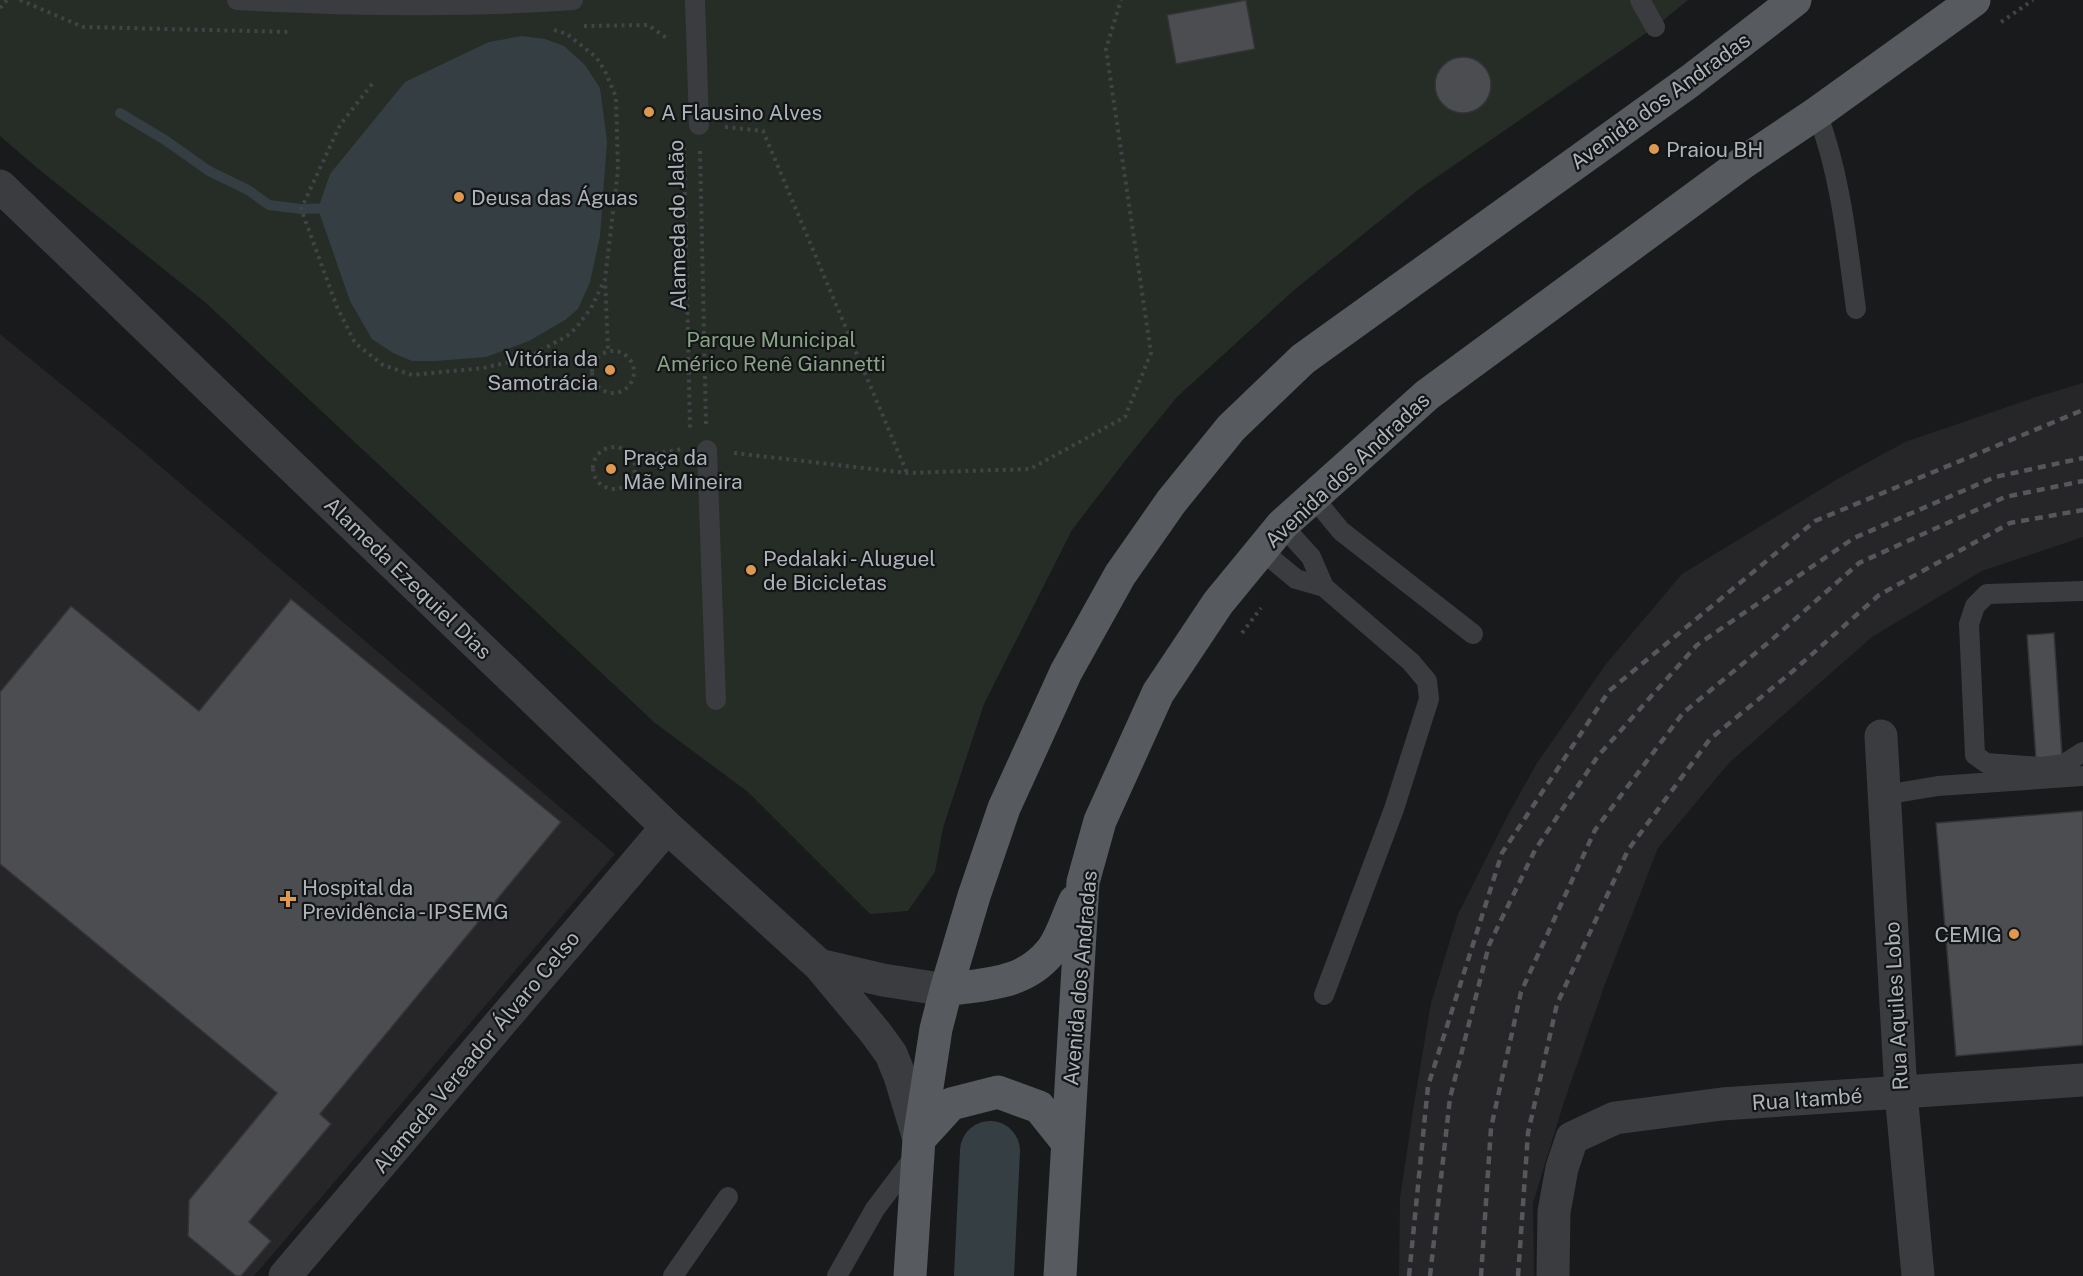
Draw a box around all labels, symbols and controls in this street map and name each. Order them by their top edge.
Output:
street label: Avenida dos Andradas [1565,27,1755,175]
place label: A Flausino Alves [661,100,822,125]
marker: A Flausino Alves [642,105,656,119]
place label: Praiou BH [1666,137,1763,162]
street label: Alameda do Jalão [663,139,691,311]
marker: Praiou BH [1647,142,1661,156]
place label: Deusa das Águas [471,185,638,210]
marker: Deusa das Águas [452,190,466,204]
park label: Parque Municipal Américo Renê Giannetti [656,327,886,376]
place label: Vitória da Samotrácia [487,346,598,395]
marker: Vitória da Samotrácia [603,363,617,377]
street label: Avenida dos Andradas [1259,387,1435,553]
place label: Praça da Mãe Mineira [623,445,743,494]
marker: Praça da Mãe Mineira [604,462,618,476]
street label: Alameda Ezequiel Dias [319,492,497,664]
place label: Pedalaki - Aluguel de Bicicletas [763,546,936,595]
marker: Pedalaki - Aluguel de Bicicletas [744,563,758,577]
street label: Avenida dos Andradas [1058,869,1102,1087]
place label: Hospital da Previdência - IPSEMG [302,875,509,924]
marker: Hospital da Previdência - IPSEMG [279,890,297,908]
street label: Rua Aquiles Lobo [1879,921,1913,1091]
place label: CEMIG [1934,922,2002,947]
street label: Alameda Vereador Álvaro Celso [367,926,585,1178]
marker: CEMIG [2007,927,2021,941]
street label: Rua Itambé [1751,1083,1863,1115]

